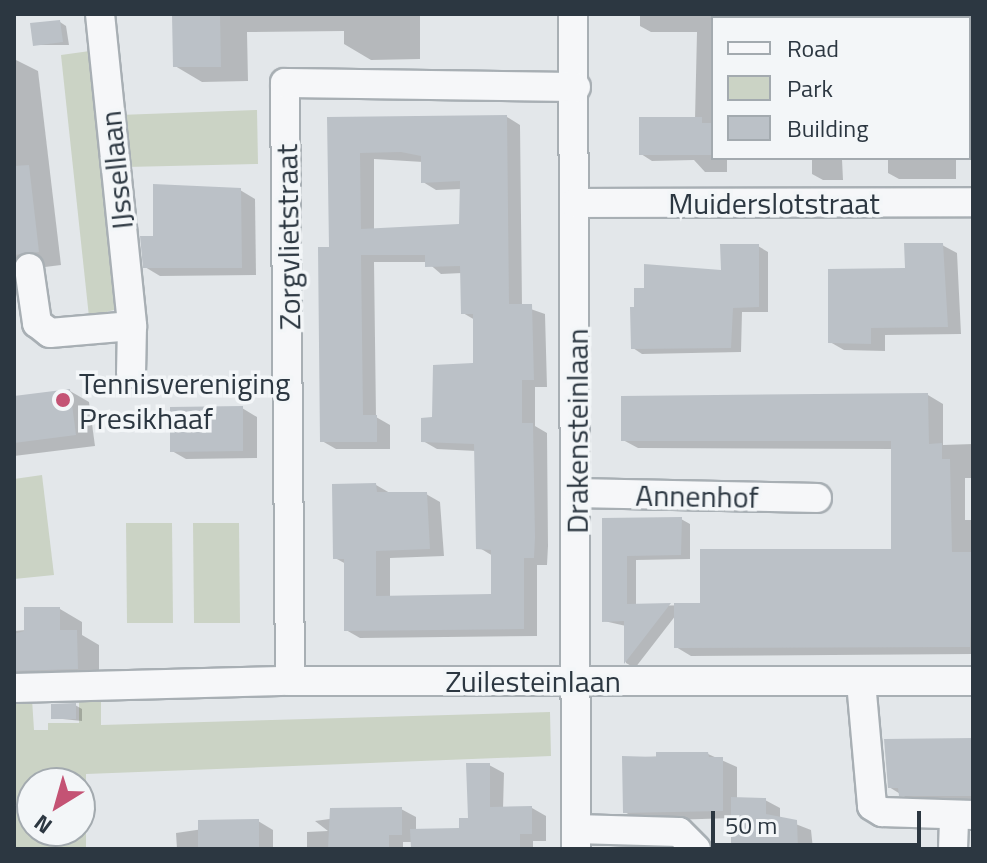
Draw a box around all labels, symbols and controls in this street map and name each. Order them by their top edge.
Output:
legend [711,16,971,160]
text: Road [787,30,839,66]
text: Park [787,70,833,106]
street label: IJssellaan [92,109,140,231]
text: Building [787,110,869,146]
street label: Zorgvlietstraat [268,144,308,330]
street label: Muiderslotstraat [668,185,880,221]
street label: Drakensteinlaan [559,328,595,534]
place label: Tennisvereniging Presikhaaf [79,365,290,436]
marker: Tennisvereniging Presikhaaf [54,391,72,409]
street label: Annenhof [635,477,759,515]
street label: Zuilesteinlaan [445,663,621,699]
north arrow [16,767,96,847]
scale bar [715,795,925,845]
text: N [26,806,59,843]
text: 50 m [725,807,777,843]

